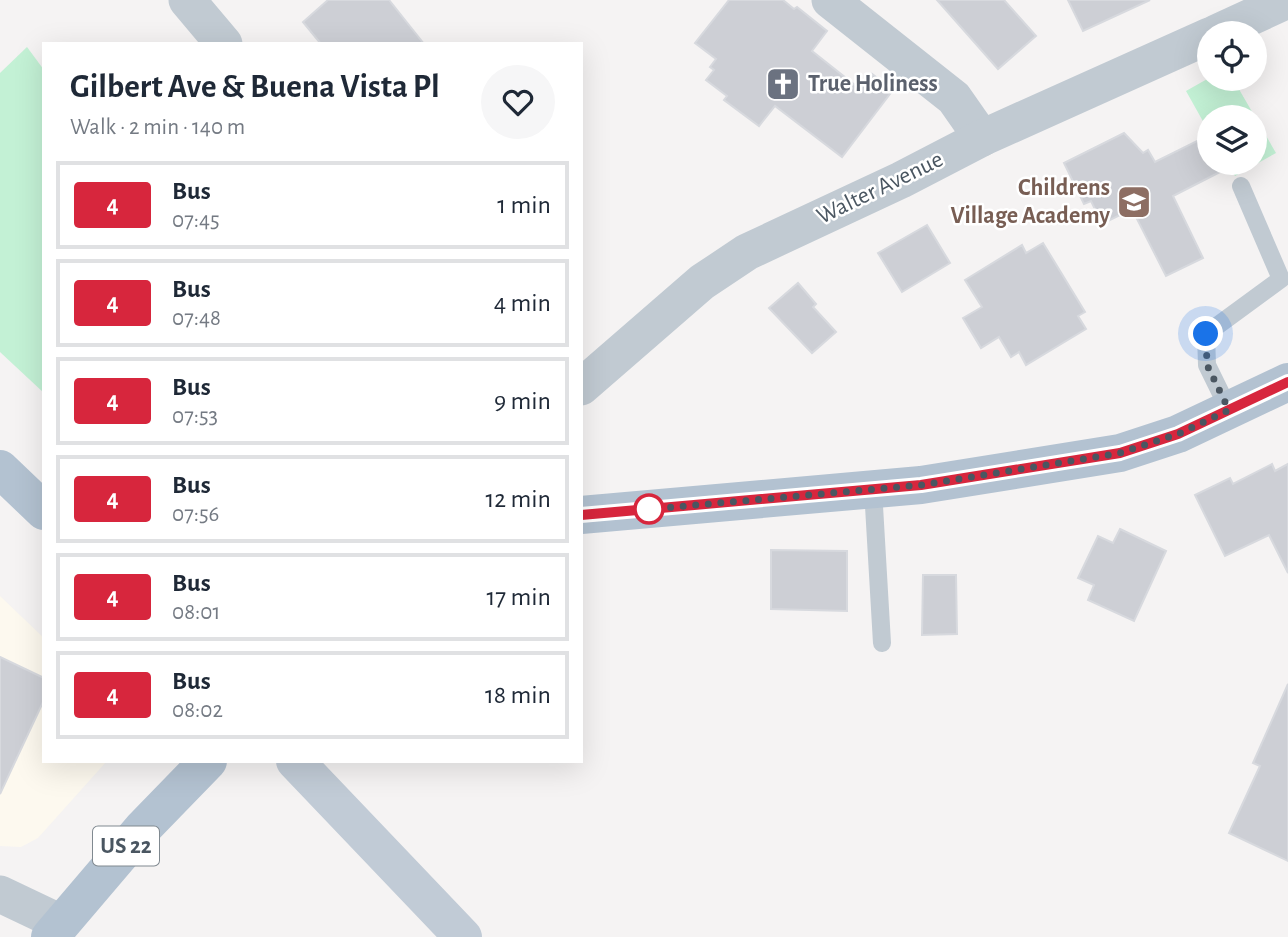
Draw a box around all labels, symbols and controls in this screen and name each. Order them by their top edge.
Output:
map controls [1197,21,1267,175]
button: locate [1197,21,1267,91]
button: heart [481,65,555,139]
church icon: True Holiness [764,65,802,103]
text: Gilbert Ave & Buena Vista Pl [70,71,440,104]
place label: True Holiness [808,72,938,96]
button: layers [1197,105,1267,175]
text: Walk · 2 min · 140 m [70,116,245,139]
street label: Walter Avenue [813,147,947,229]
place label: Childrens Village Academy [950,176,1110,228]
text: Bus [172,178,211,204]
school or university icon: Childrens Village Academy [1115,183,1153,221]
text: 1 min [497,192,551,218]
text: 4 [106,193,119,217]
text: 07:45 [172,209,220,232]
text: Bus [172,276,211,302]
text: 4 min [494,290,551,316]
text: 4 [106,291,119,315]
text: 07:48 [172,307,221,330]
your location [1188,316,1223,351]
text: Bus [172,374,211,400]
text: 9 min [494,388,551,414]
text: 4 [106,389,119,413]
text: 07:53 [172,405,218,428]
text: Bus [172,472,211,498]
text: 12 min [485,486,551,512]
text: 4 [106,487,119,511]
unlabelled marker [634,494,664,524]
text: 07:56 [172,503,219,526]
text: Bus [172,570,211,596]
text: 17 min [486,584,551,610]
text: 4 [106,585,119,609]
text: 08:01 [172,601,220,624]
text: Bus [172,668,211,694]
text: 18 min [485,682,551,708]
text: 4 [106,683,119,707]
text: 08:02 [172,699,223,722]
road number: US 22 [93,826,159,866]

